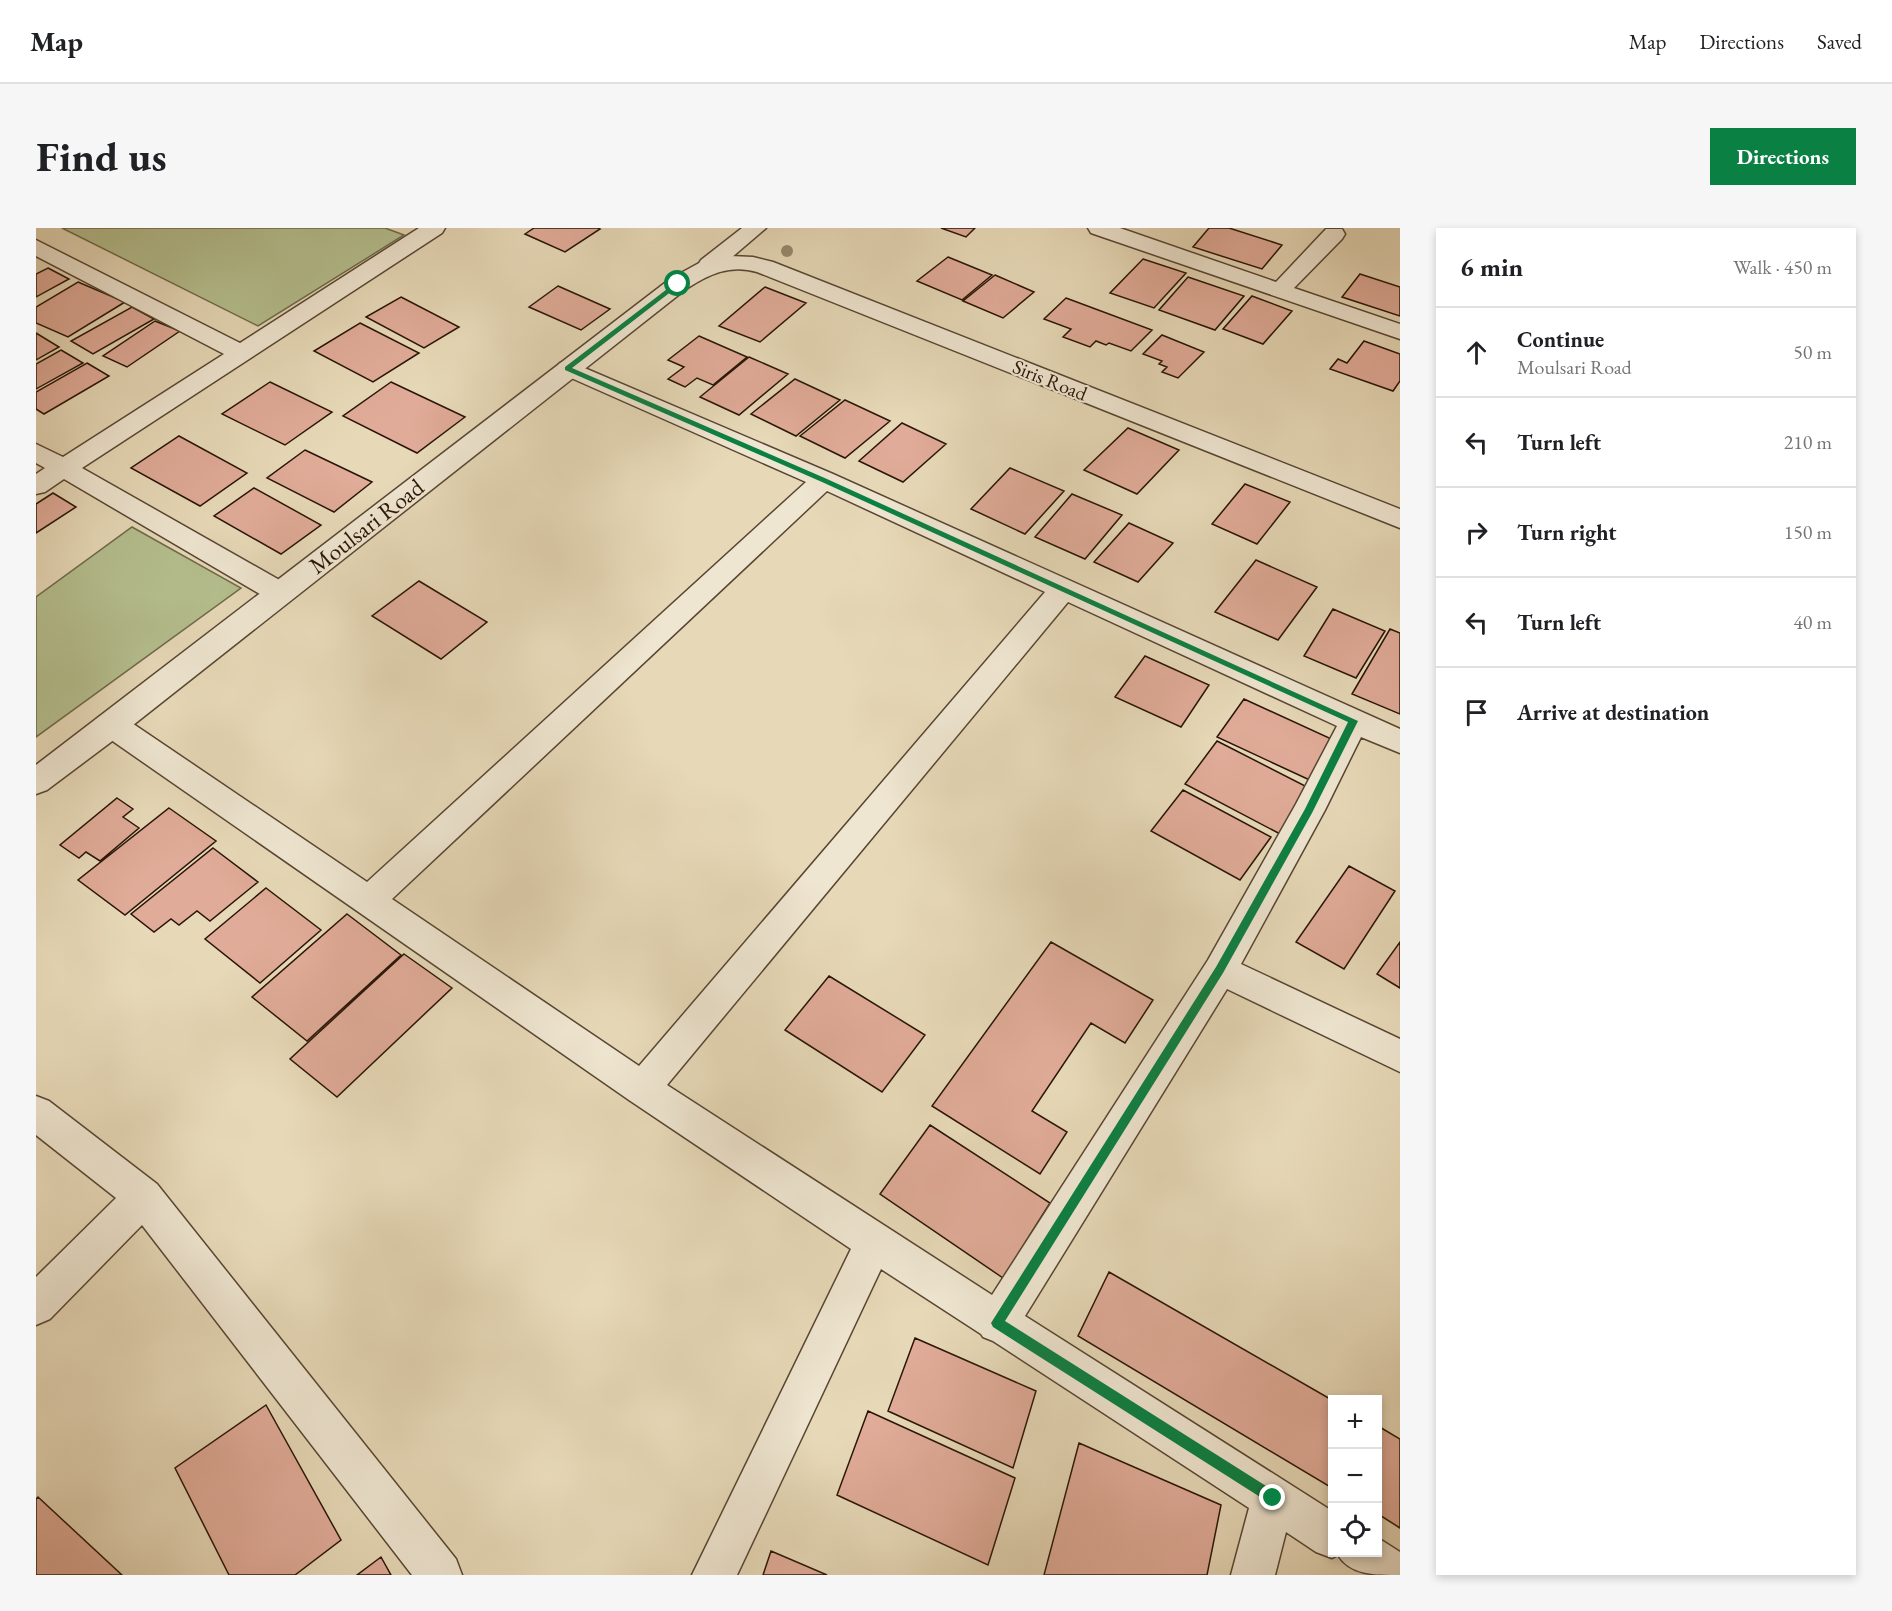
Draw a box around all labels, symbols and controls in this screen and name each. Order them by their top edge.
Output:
text: Map [30,23,83,59]
text: Map [1629,28,1666,55]
text: Directions [1699,28,1784,55]
text: Saved [1817,28,1862,55]
button: Directions [1710,128,1856,185]
text: Find us [36,129,167,184]
text: 6 min [1460,250,1523,284]
text: Walk · 450 m [1733,254,1832,280]
route start [664,270,690,296]
text: Continue [1517,325,1604,354]
icon: ahead [1460,336,1493,369]
text: 50 m [1793,339,1832,365]
street label: Siris Road [1009,353,1092,407]
text: Moulsari Road [1517,354,1632,380]
icon: left [1460,426,1493,459]
text: Turn left [1517,428,1601,457]
text: 210 m [1784,429,1832,455]
street label: Moulsari Road [302,471,430,581]
icon: right [1460,516,1493,549]
text: Turn right [1517,518,1616,547]
text: 150 m [1784,519,1832,545]
icon: left [1460,606,1493,639]
text: Turn left [1517,608,1601,637]
text: 40 m [1793,609,1832,635]
icon: arrive [1460,696,1493,729]
text: Arrive at destination [1517,698,1709,727]
map controls [1328,1395,1382,1557]
button: + [1328,1395,1382,1449]
button: − [1328,1449,1382,1503]
route end [1259,1484,1285,1510]
button: locate [1328,1503,1382,1557]

